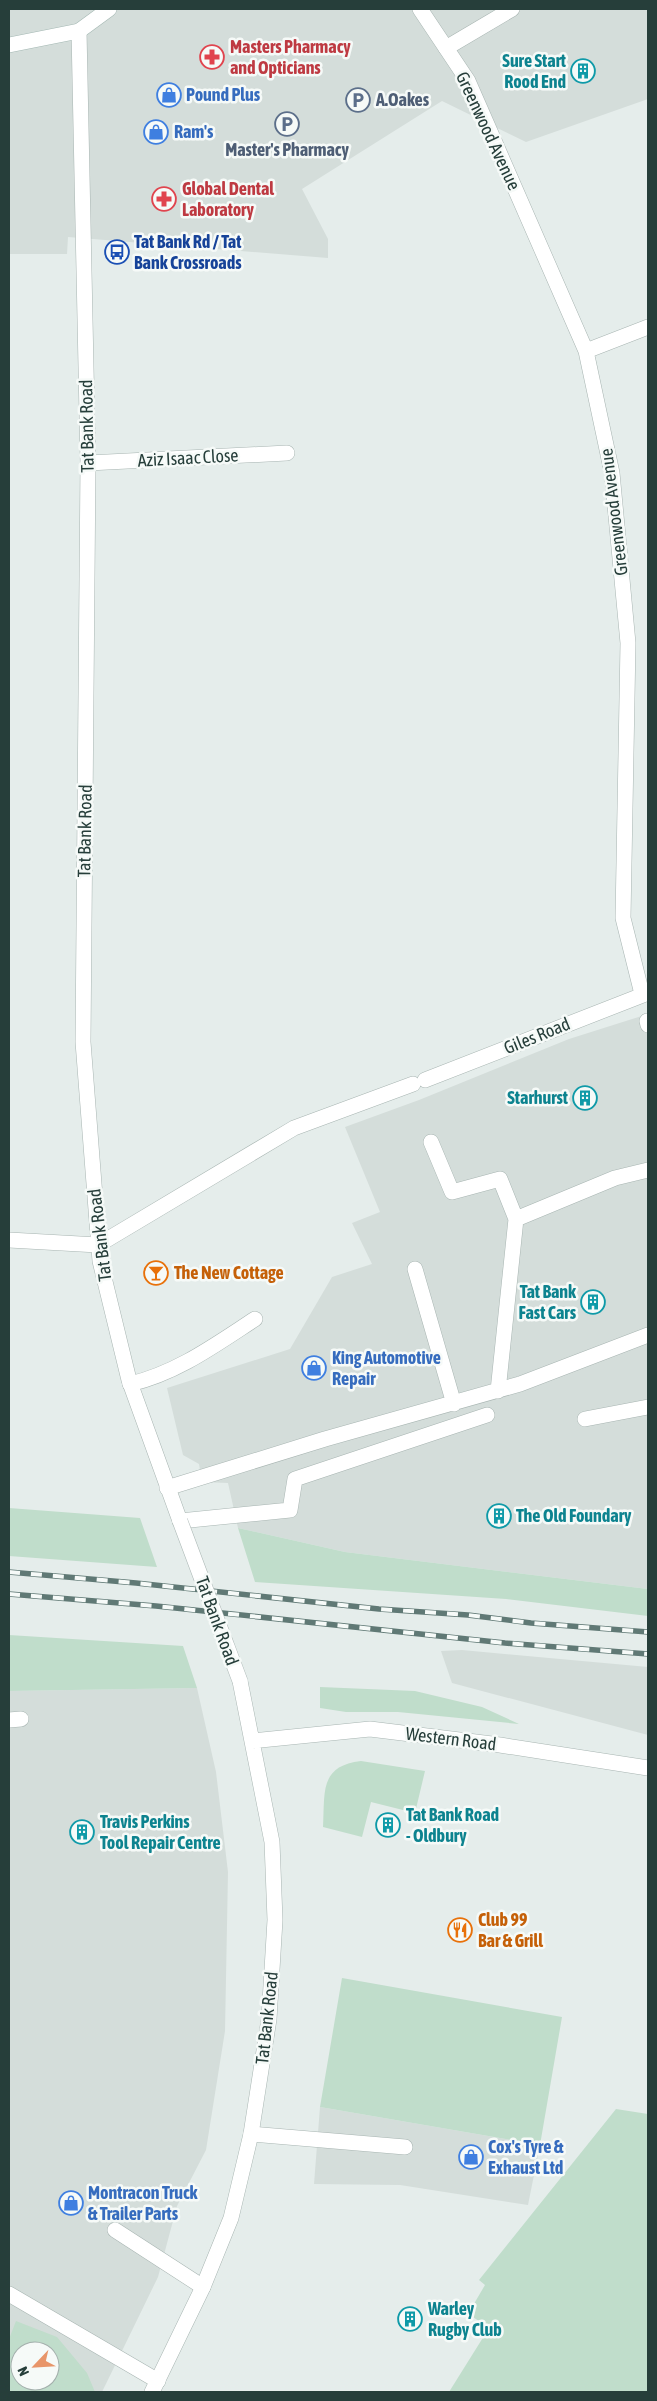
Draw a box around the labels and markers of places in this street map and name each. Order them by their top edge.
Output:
place label: Masters Pharmacy and Opticians [230,36,351,78]
pharmacy icon: Masters Pharmacy and Opticians [199,44,225,70]
place label: Sure Start Rood End [502,50,567,92]
building icon: Sure Start Rood End [570,58,596,84]
shop icon: Pound Plus [156,82,182,108]
place label: Pound Plus [186,84,261,105]
parking icon: A.Oakes [345,87,371,113]
place label: A.Oakes [375,89,430,110]
parking icon: Master's Pharmacy [274,111,300,137]
shop icon: Ram's [143,119,169,145]
place label: Ram's [174,121,214,142]
place label: Master's Pharmacy [225,139,349,160]
place label: Global Dental Laboratory [182,178,274,220]
pharmacy icon: Global Dental Laboratory [151,186,177,212]
place label: Tat Bank Rd / Tat Bank Crossroads [134,231,242,273]
bus stop icon: Tat Bank Rd / Tat Bank Crossroads [104,239,130,265]
building icon: Starhurst [572,1085,598,1111]
place label: Starhurst [507,1087,569,1108]
bar icon: The New Cottage [143,1260,169,1286]
place label: The New Cottage [174,1262,284,1283]
place label: Tat Bank Fast Cars [519,1281,577,1323]
building icon: Tat Bank Fast Cars [580,1289,606,1315]
place label: King Automotive Repair [332,1347,441,1389]
shop icon: King Automotive Repair [301,1355,327,1381]
building icon: The Old Foundary [486,1503,512,1529]
place label: The Old Foundary [516,1505,632,1526]
place label: Tat Bank Road - Oldbury [406,1804,499,1846]
place label: Travis Perkins Tool Repair Centre [100,1811,221,1853]
building icon: Tat Bank Road - Oldbury [375,1812,401,1838]
building icon: Travis Perkins Tool Repair Centre [69,1819,95,1845]
place label: Club 99 Bar & Grill [478,1909,543,1951]
restaurant icon: Club 99 Bar & Grill [447,1917,473,1943]
place label: Cox's Tyre & Exhaust Ltd [488,2136,564,2178]
shop icon: Cox's Tyre & Exhaust Ltd [458,2144,484,2170]
place label: Montracon Truck & Trailer Parts [88,2182,199,2224]
shop icon: Montracon Truck & Trailer Parts [58,2190,84,2216]
place label: Warley Rugby Club [427,2298,502,2340]
building icon: Warley Rugby Club [397,2306,423,2332]

